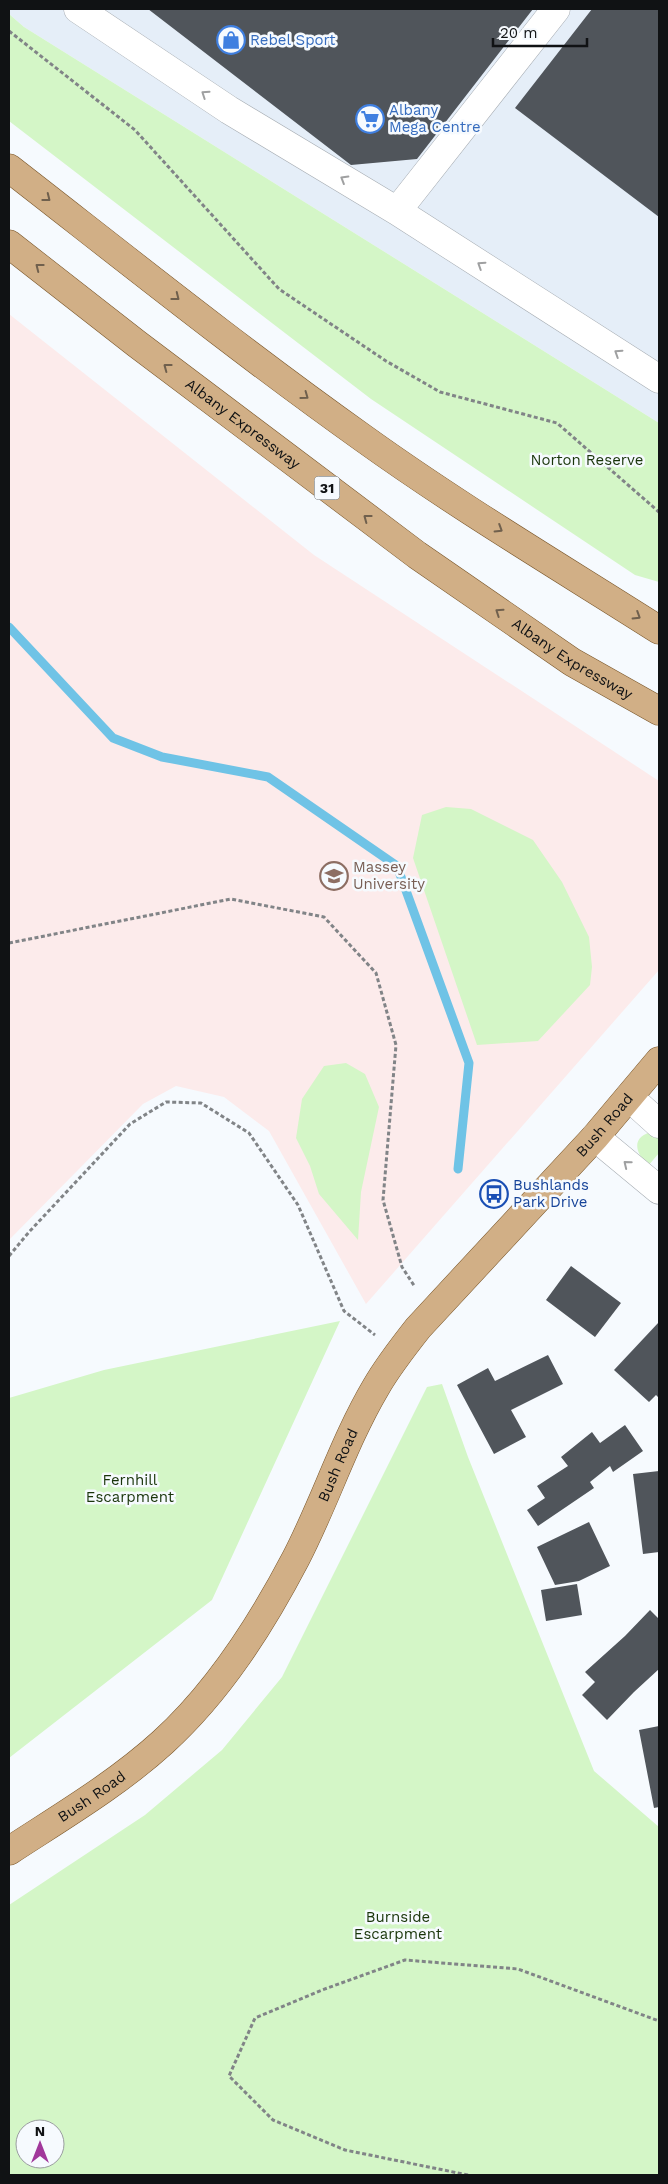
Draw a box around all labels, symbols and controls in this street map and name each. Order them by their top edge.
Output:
scale bar [493,15,587,47]
text: 20 m [500,24,538,42]
shop icon: Rebel Sport [216,25,246,55]
place label: Rebel Sport [250,31,336,49]
one-way arrow [201,91,211,100]
place label: Albany Mega Centre [389,101,481,136]
supermarket icon: Albany Mega Centre [355,104,385,134]
one-way arrow [340,175,349,185]
one-way arrow [41,192,51,201]
one-way arrow [478,262,487,271]
one-way arrow [36,265,45,273]
one-way arrow [170,292,179,300]
one-way arrow [615,350,624,359]
one-way arrow [163,364,173,373]
street label: Albany Expressway [182,375,304,473]
one-way arrow [299,390,309,399]
park label: Norton Reserve [531,451,643,469]
road number: 31 [314,476,340,499]
one-way arrow [364,515,373,523]
one-way arrow [494,523,503,533]
one-way arrow [495,609,505,618]
one-way arrow [631,610,641,619]
street label: Albany Expressway [509,614,636,703]
place label: Massey University [353,858,425,893]
school or university icon: Massey University [319,861,349,891]
street label: Bush Road [572,1090,637,1161]
one-way arrow [624,1161,633,1169]
place label: Bushlands Park Drive [513,1176,589,1211]
bus stop icon: Bushlands Park Drive [479,1179,509,1209]
street label: Bush Road [314,1426,362,1504]
park label: Fernhill Escarpment [86,1471,175,1506]
street label: Bush Road [54,1767,129,1826]
park label: Burnside Escarpment [354,1908,443,1943]
north arrow [15,2119,65,2169]
text: N [35,2123,45,2139]

